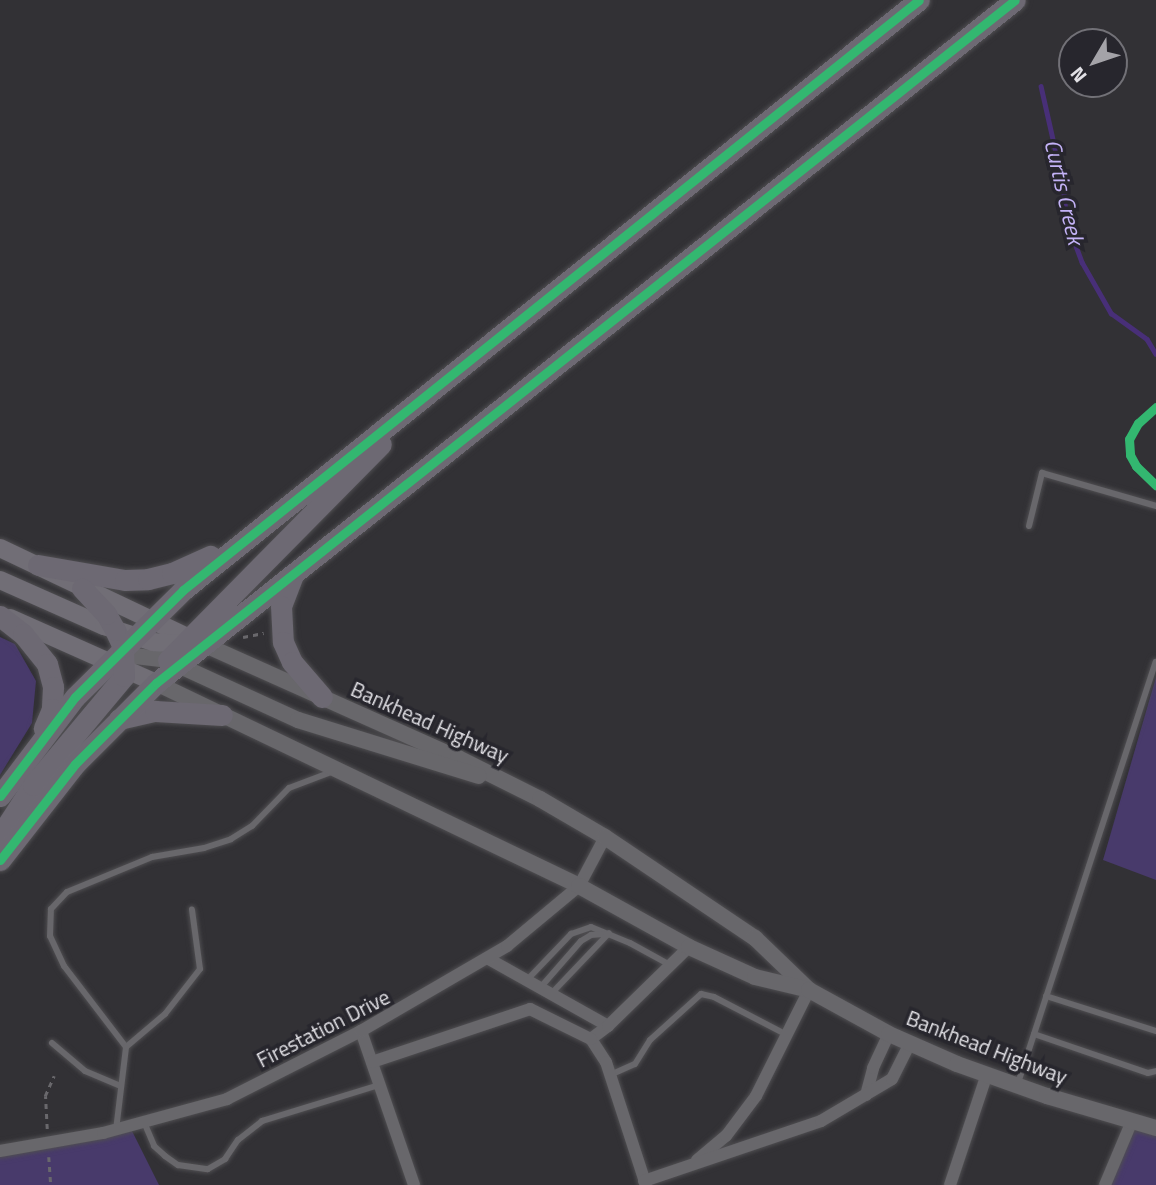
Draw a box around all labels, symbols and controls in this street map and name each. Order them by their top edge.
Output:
north arrow [1058,28,1128,98]
text: N [1062,61,1093,90]
water label: Curtis Creek [1039,137,1089,247]
street label: Bankhead Highway [347,676,513,768]
street label: Firestation Drive [252,984,394,1072]
street label: Bankhead Highway [903,1005,1071,1089]

